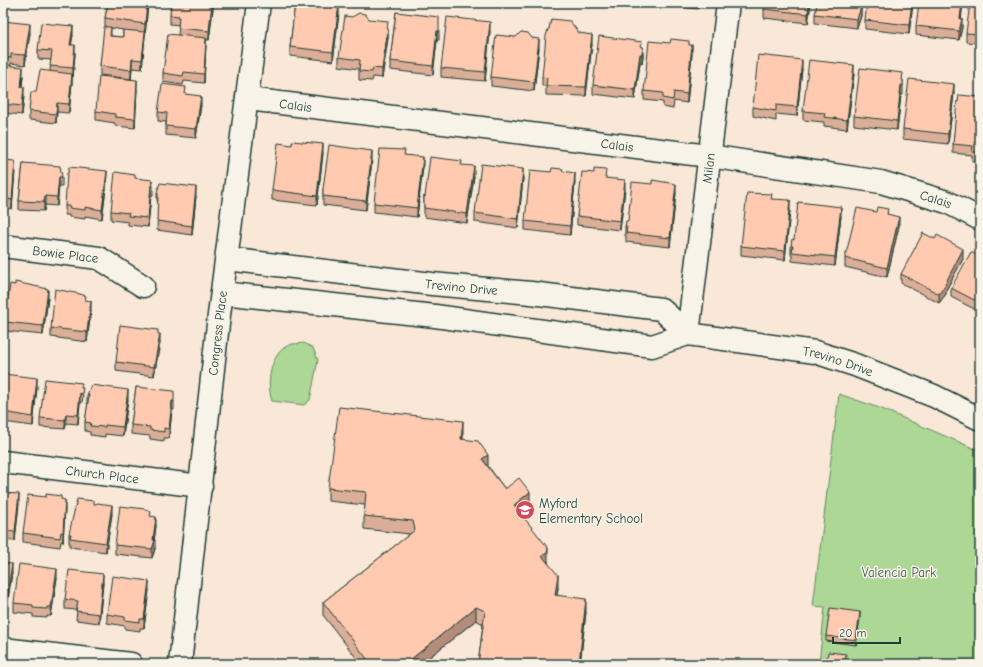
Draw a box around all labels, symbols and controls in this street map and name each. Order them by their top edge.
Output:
street label: Calais [279,95,313,114]
street label: Calais [600,135,634,154]
street label: Milan [699,152,717,184]
street label: Calais [918,187,955,211]
street label: Bowie Place [32,242,100,265]
street label: Trevino Drive [424,276,499,297]
street label: Congress Place [205,289,230,376]
street label: Trevino Drive [802,343,876,379]
street label: Church Place [65,462,140,486]
place label: Myford Elementary School [539,496,643,526]
school or university icon: Myford Elementary School [514,499,536,521]
park label: Valencia Park [862,565,937,580]
scale bar [833,619,900,645]
text: 20 m [839,626,867,640]

